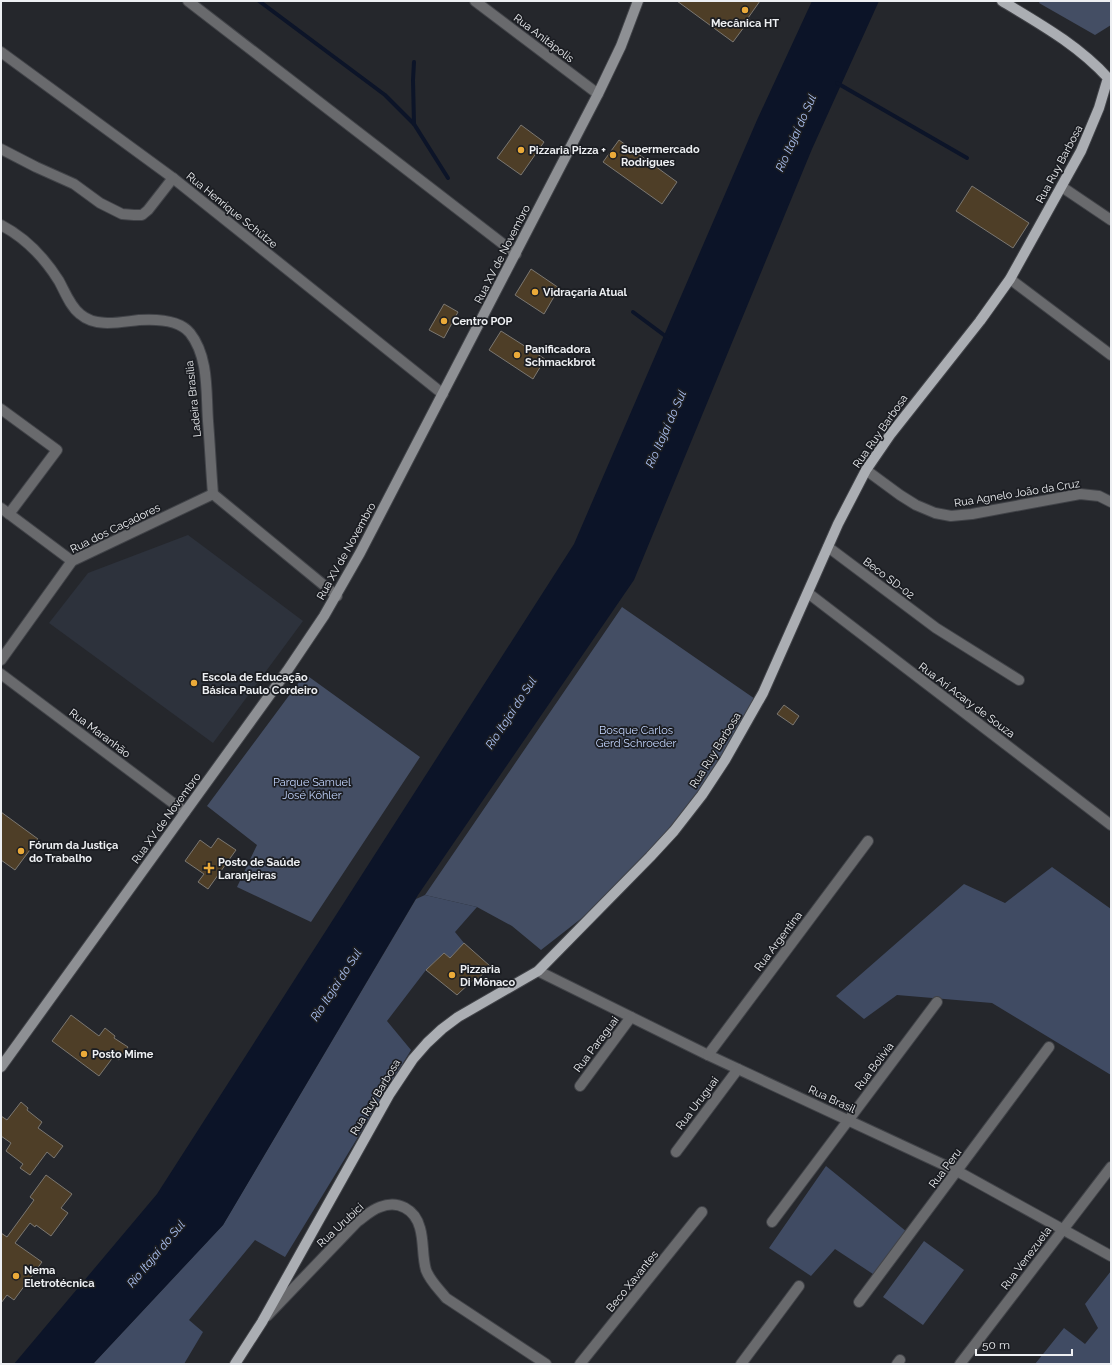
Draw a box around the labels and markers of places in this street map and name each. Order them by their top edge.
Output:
marker: Mecânica HT [740,5,750,15]
place label: Mecânica HT [711,17,779,30]
place label: Supermercado Rodrigues [621,143,700,169]
place label: Pizzaria Pizza + [529,144,606,157]
marker: Pizzaria Pizza + [516,145,526,155]
marker: Supermercado Rodrigues [608,150,618,160]
place label: Vidraçaria Atual [543,286,628,299]
marker: Vidraçaria Atual [530,287,540,297]
place label: Centro POP [452,315,513,328]
marker: Centro POP [439,316,449,326]
place label: Panificadora Schmackbrot [525,343,596,369]
marker: Panificadora Schmackbrot [512,350,522,360]
place label: Escola de Educação Básica Paulo Cordeiro [202,671,318,697]
marker: Escola de Educação Básica Paulo Cordeiro [189,678,199,688]
place label: Fórum da Justiça do Trabalho [29,839,118,865]
marker: Fórum da Justiça do Trabalho [16,846,26,856]
place label: Posto de Saúde Laranjeiras [218,856,301,882]
marker: Posto de Saúde Laranjeiras [203,862,215,874]
place label: Pizzaria Di Mônaco [460,963,515,989]
marker: Pizzaria Di Mônaco [447,970,457,980]
place label: Posto Mime [92,1048,154,1061]
marker: Posto Mime [79,1049,89,1059]
place label: Nema Eletrotécnica [24,1264,95,1290]
marker: Nema Eletrotécnica [11,1271,21,1281]

